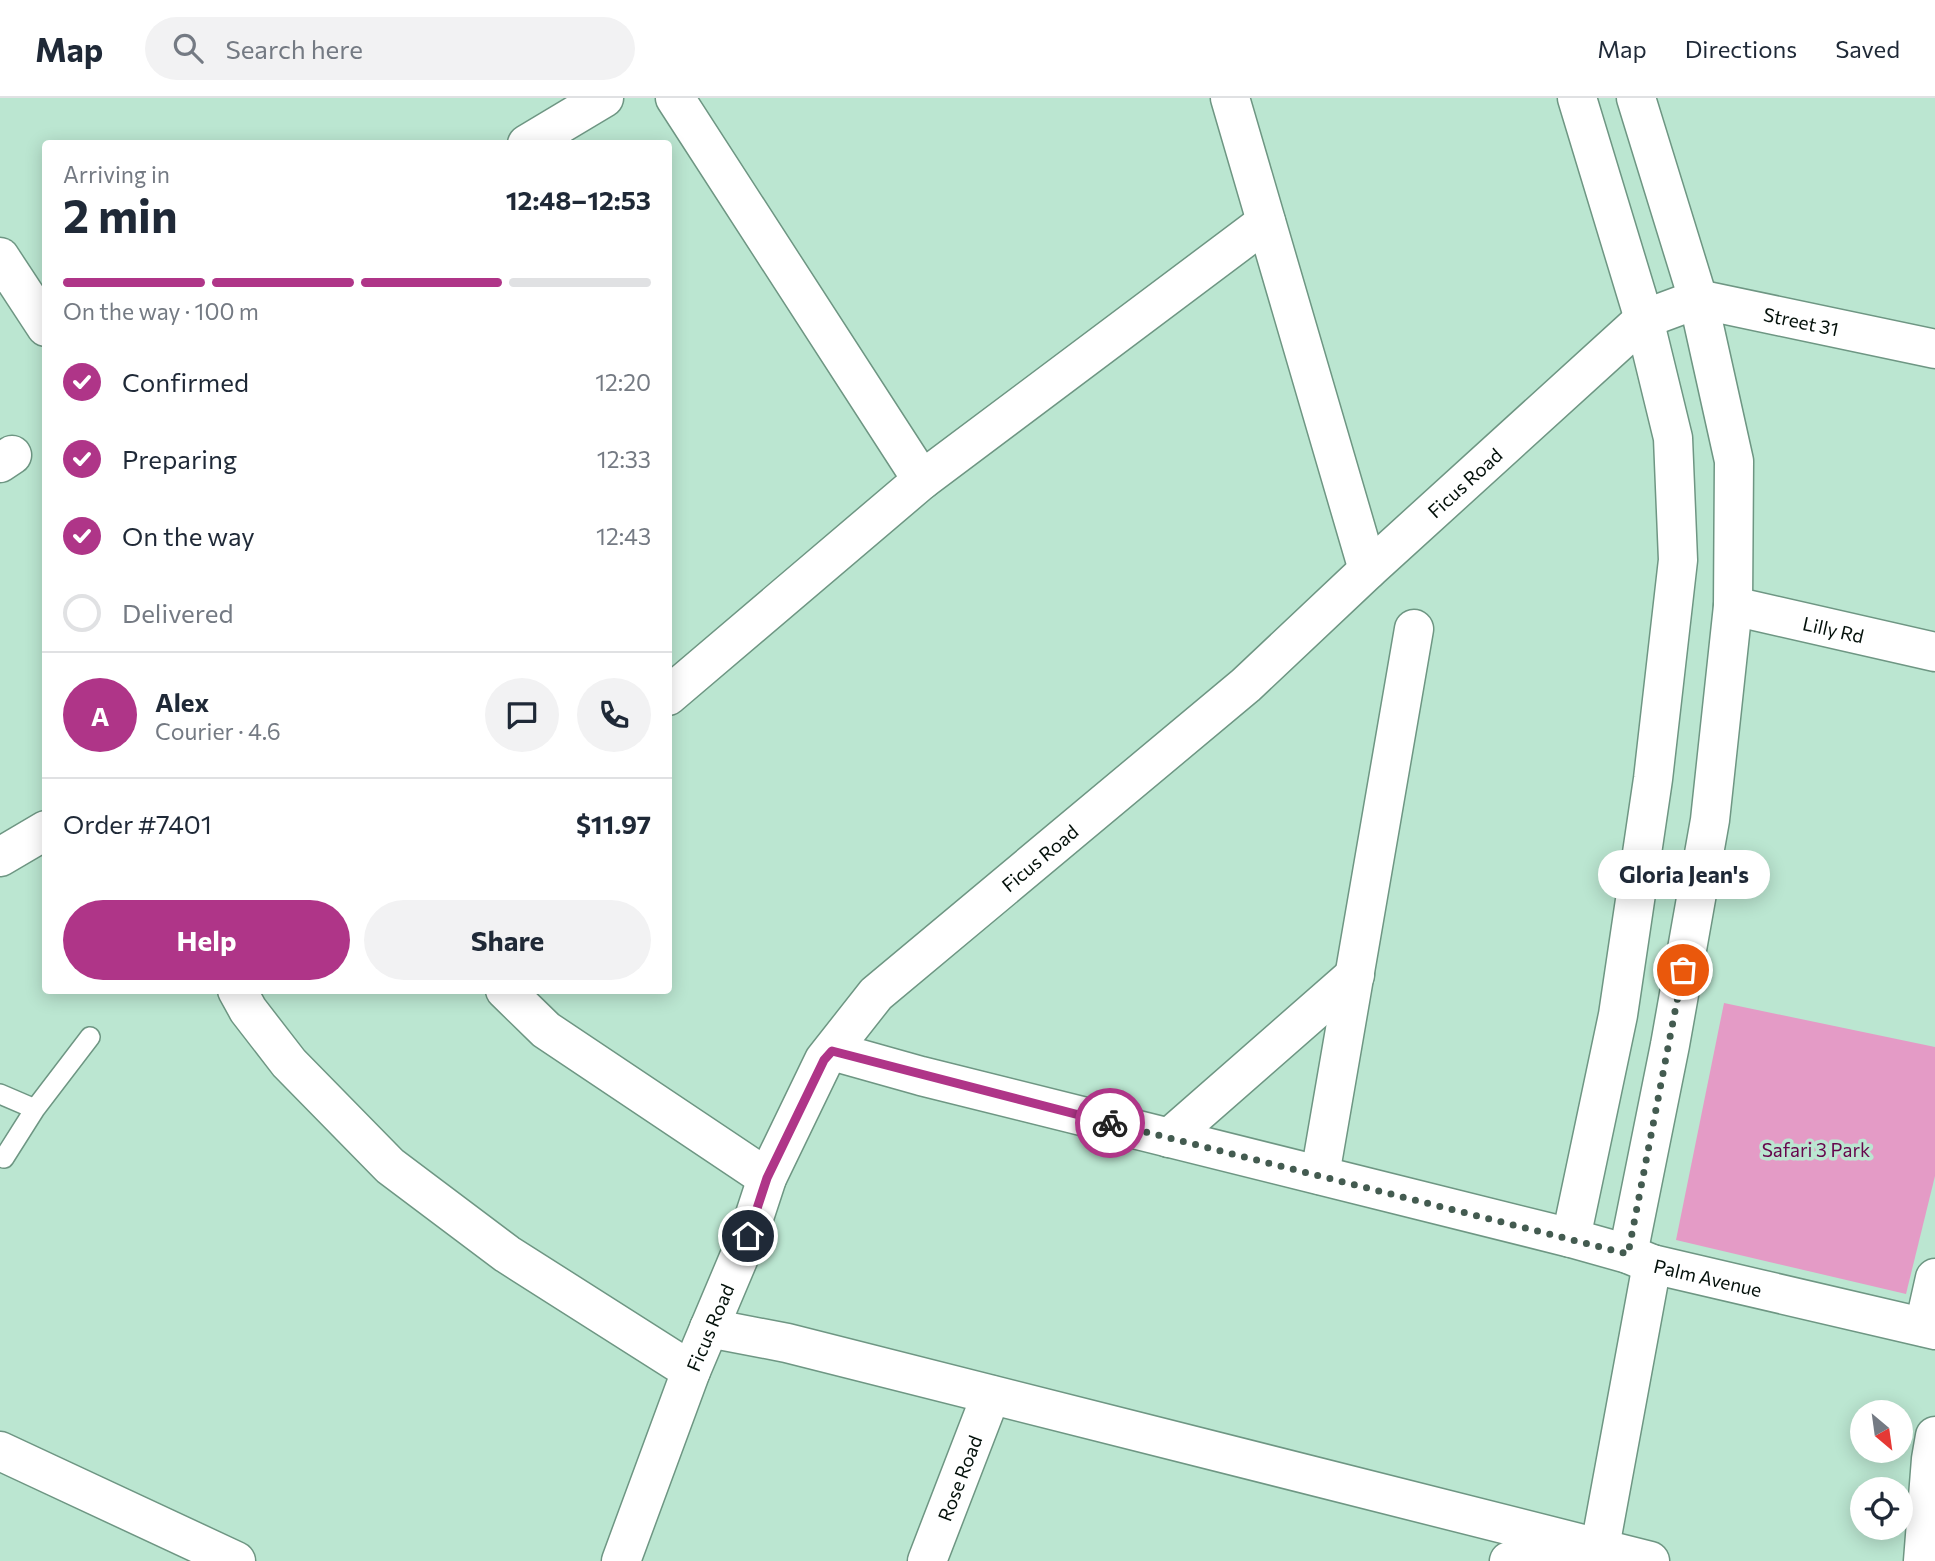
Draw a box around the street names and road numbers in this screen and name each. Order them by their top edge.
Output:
street label: Street 31 [1762,302,1841,340]
street label: Ficus Road [1422,443,1506,522]
street label: Lilly Rd [1801,611,1866,647]
street label: Ficus Road [997,819,1082,896]
street label: Palm Avenue [1652,1253,1764,1301]
street label: Ficus Road [681,1280,738,1374]
street label: Rose Road [932,1432,986,1524]

